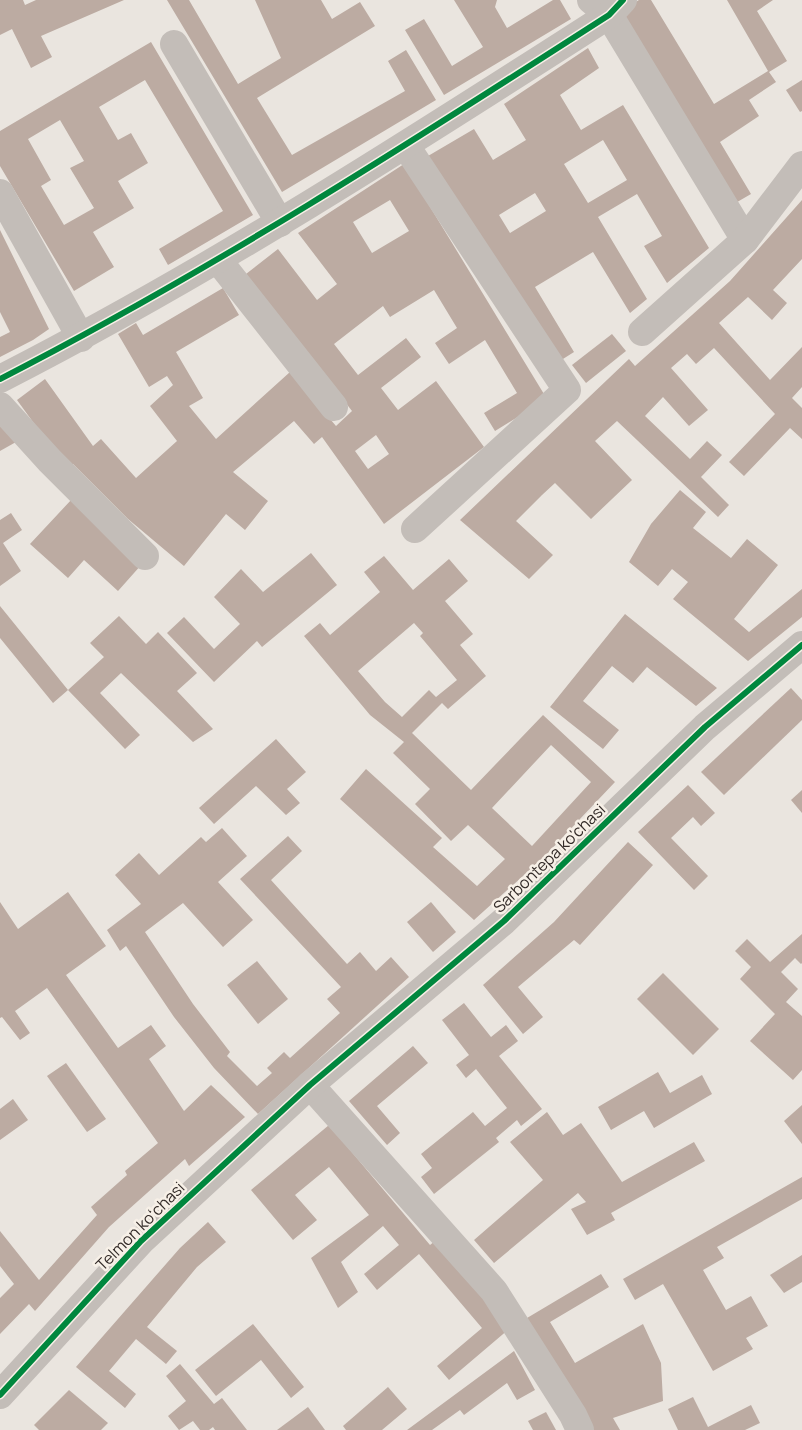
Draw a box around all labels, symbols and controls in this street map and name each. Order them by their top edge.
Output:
street label: Sarbontepa ko'chasi [488,799,610,917]
street label: Telmon koʻchasi [91,1177,189,1275]

